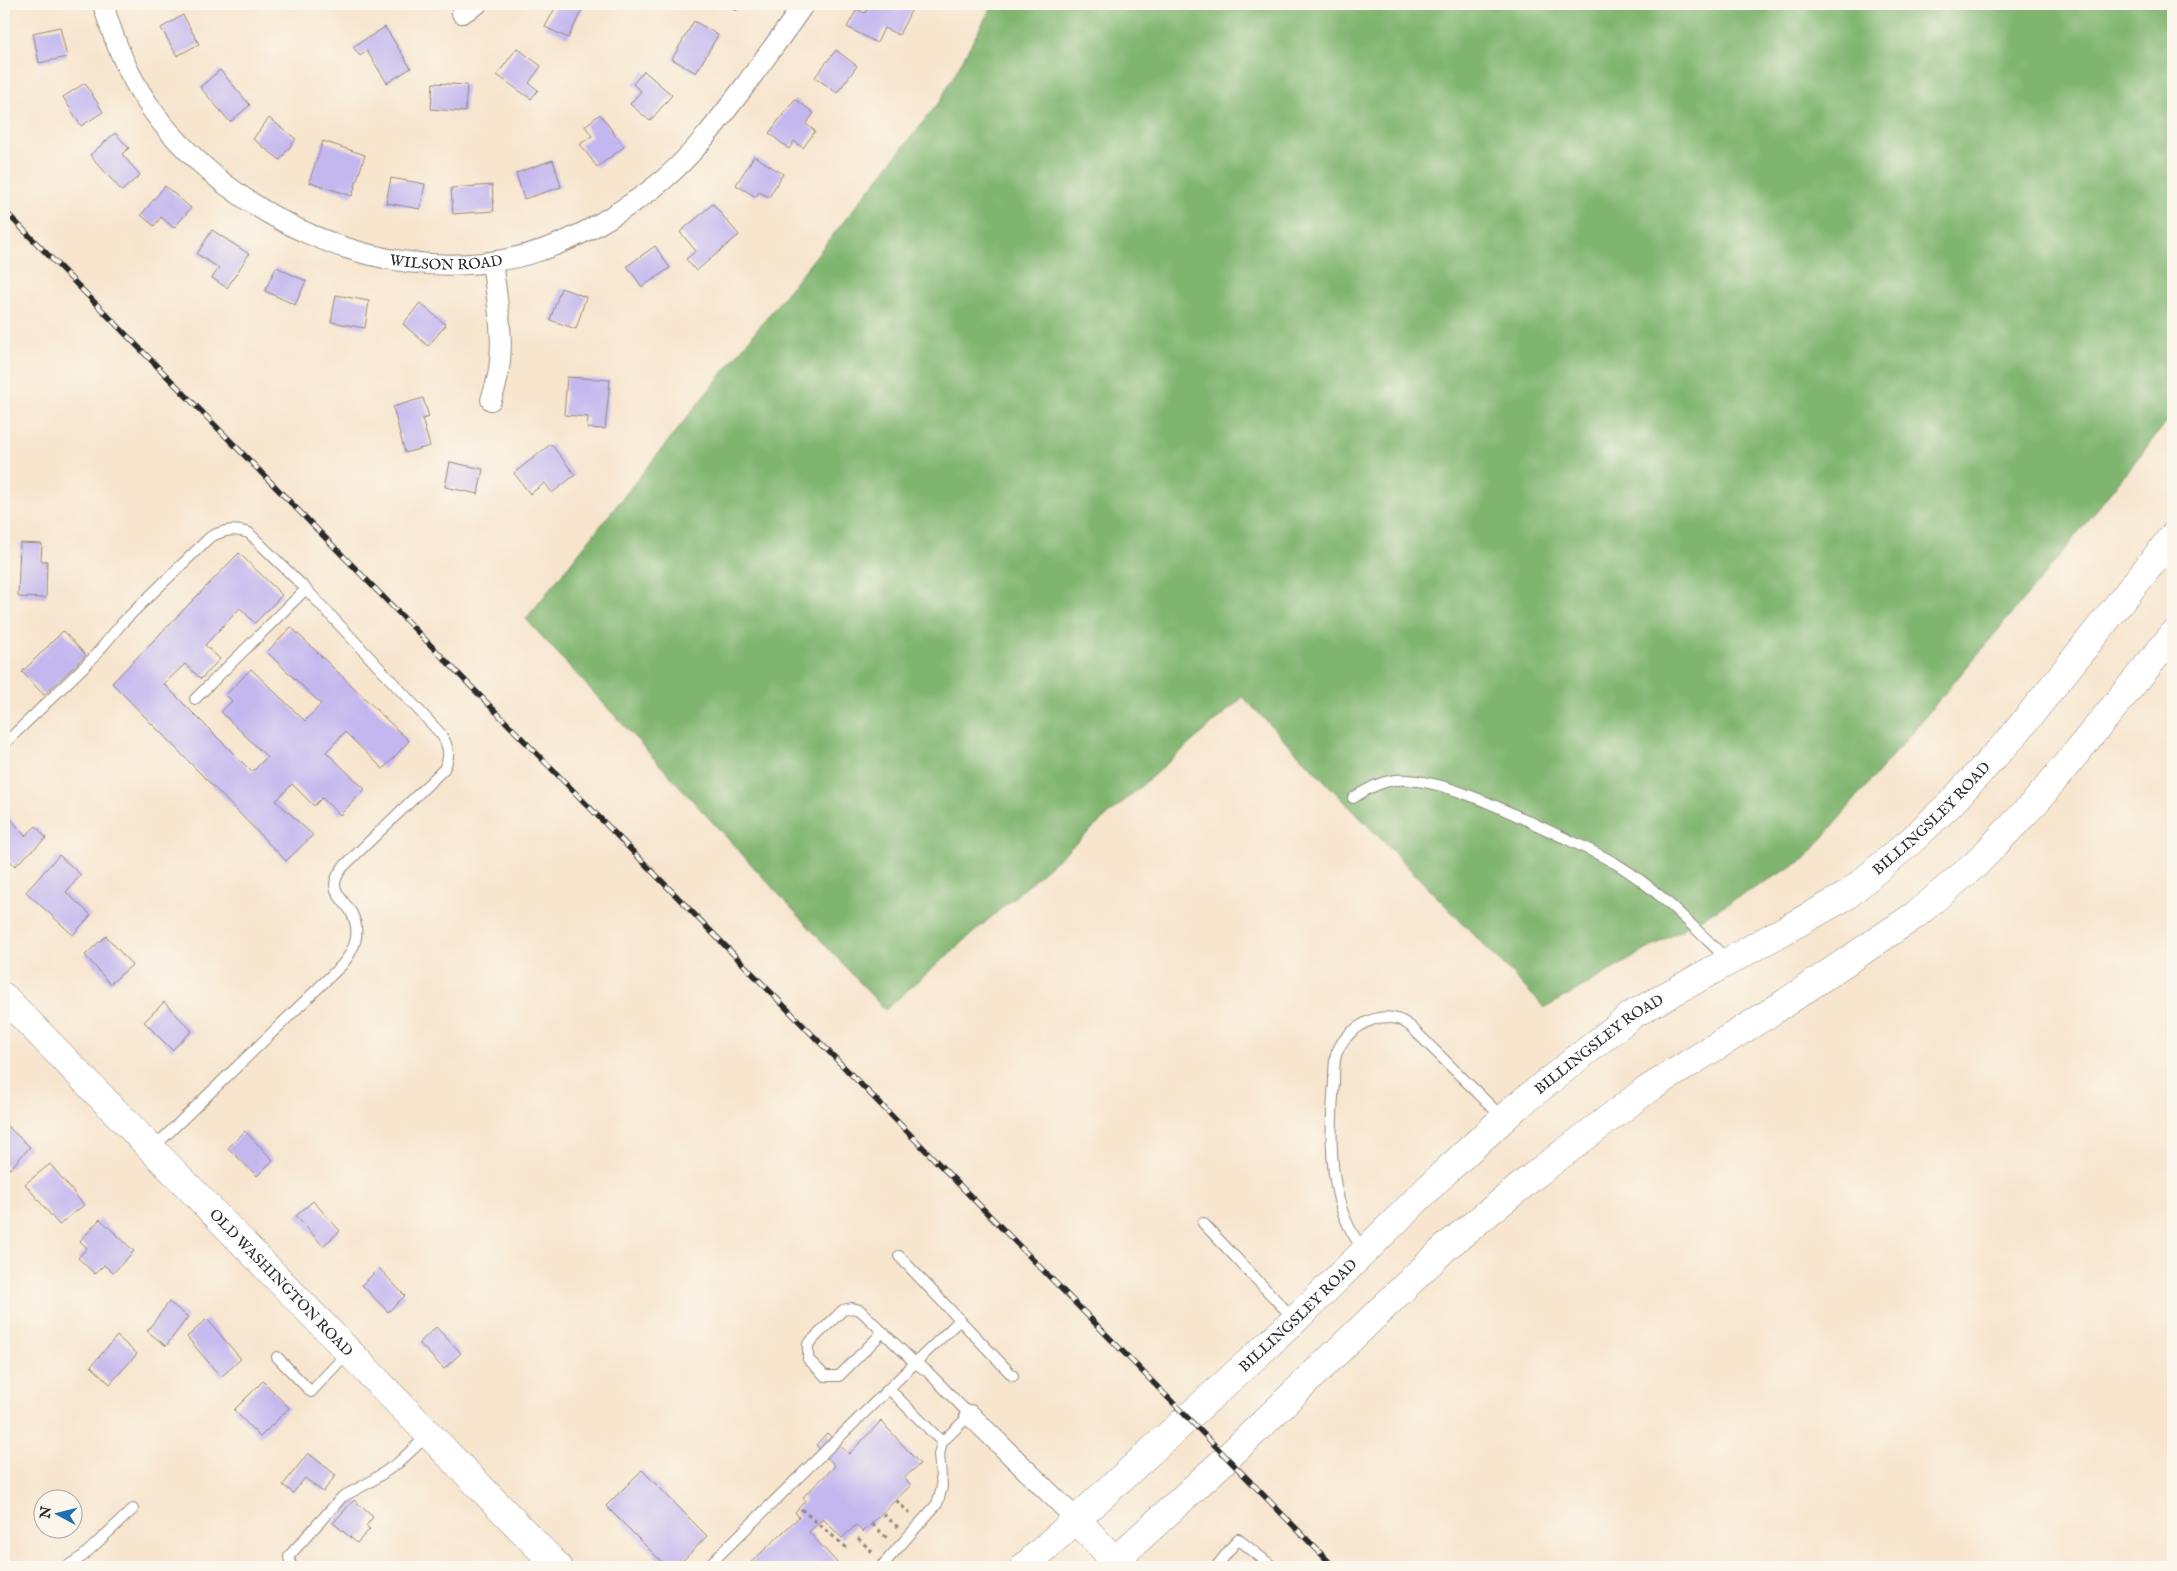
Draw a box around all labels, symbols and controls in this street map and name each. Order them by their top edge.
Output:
street label: WILSON ROAD [388,250,504,275]
street label: BILLINGSLEY ROAD [1869,758,1995,880]
street label: BILLINGSLEY ROAD [1531,990,1667,1099]
street label: OLD WASHINGTON ROAD [205,1205,357,1361]
street label: BILLINGSLEY ROAD [1235,1255,1361,1376]
north arrow [32,1488,82,1538]
text: N [36,1505,56,1521]

